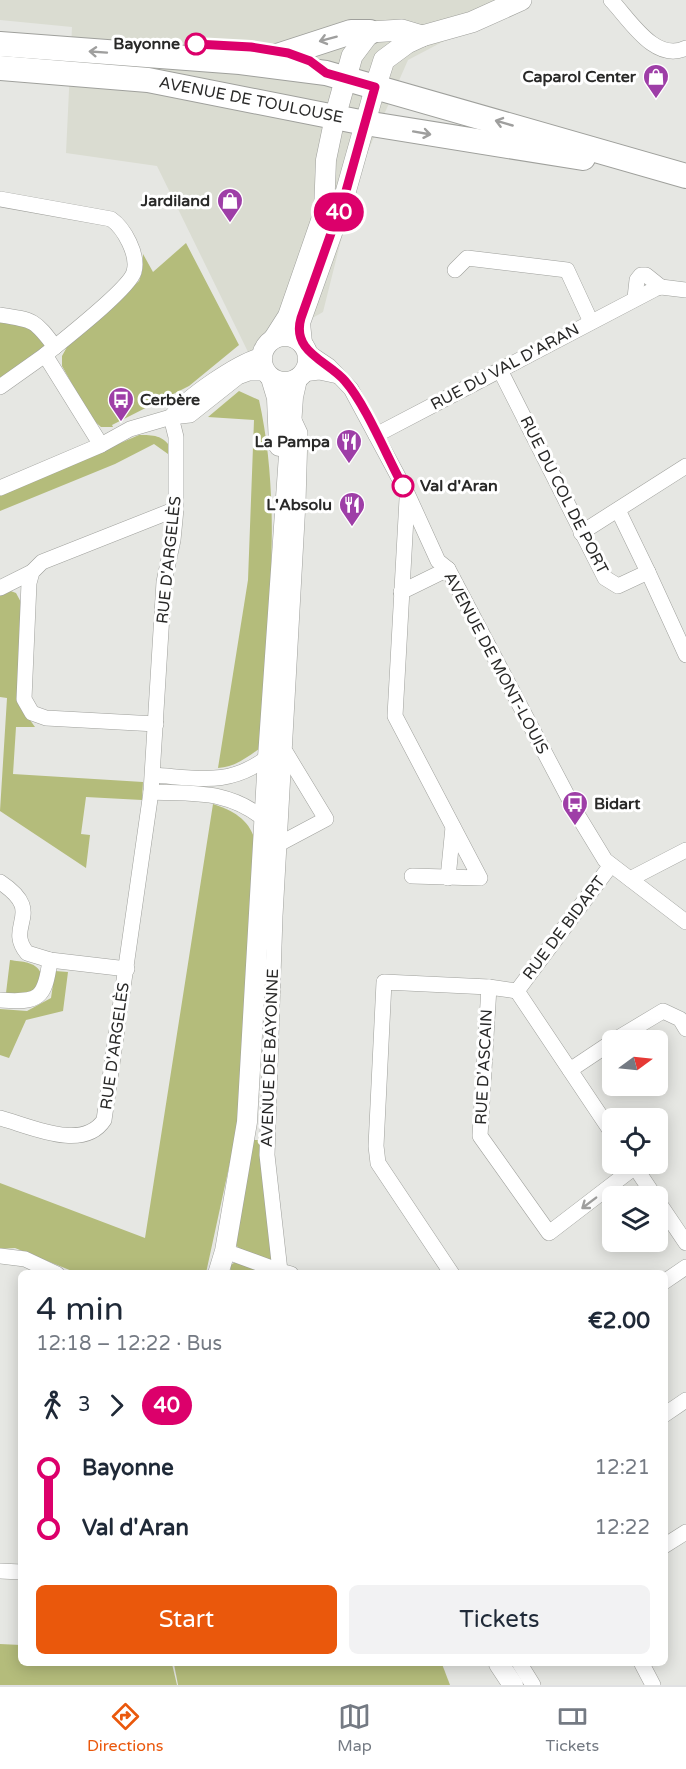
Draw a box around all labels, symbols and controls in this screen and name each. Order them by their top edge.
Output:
marker: Bayonne [185,33,207,55]
place label: Bayonne [113,34,180,54]
one-way arrow [319,34,338,45]
one-way arrow [88,46,108,57]
shop icon: Caparol Center [641,62,671,100]
place label: Caparol Center [522,67,637,87]
street label: AVENUE DE TOULOUSE [157,72,345,128]
one-way arrow [495,117,514,128]
one-way arrow [412,127,432,138]
shop icon: Jardiland [215,186,245,224]
place label: Jardiland [140,191,210,211]
line badge: 40 [312,192,366,232]
text: 40 [326,200,352,225]
street label: RUE DU VAL D'ARAN [427,319,583,415]
bus stop icon: Cerbère [106,385,136,423]
place label: Cerbère [140,390,200,410]
street label: RUE DU COL DE PORT [515,413,613,578]
restaurant icon: La Pampa [334,427,364,465]
place label: La Pampa [255,432,330,452]
marker: Val d'Aran [392,475,414,497]
place label: Val d'Aran [420,476,498,496]
restaurant icon: L'Absolu [337,490,367,528]
street label: RUE D'ARGELÈS [152,495,186,625]
place label: L'Absolu [266,495,332,515]
street label: AVENUE DE MONT-LOUIS [439,568,553,758]
bus stop icon: Bidart [560,789,590,827]
place label: Bidart [594,794,641,814]
street label: RUE DE BIDART [518,872,610,984]
street label: AVENUE DE BAYONNE [257,968,283,1148]
street label: RUE D'ARGELÈS [96,981,134,1111]
street label: RUE D'ASCAIN [471,1009,497,1125]
north arrow [602,1030,668,1096]
map controls [602,1030,668,1252]
button: locate [602,1108,668,1174]
button: layers [602,1186,668,1252]
one-way arrow [581,1196,597,1209]
text: 4 min [36,1290,124,1329]
text: €2.00 [588,1308,650,1334]
text: 12:18 – 12:22 · Bus [36,1332,222,1356]
icon: walk [36,1389,69,1422]
icon: forward [100,1389,133,1422]
text: 3 [78,1393,91,1417]
text: 40 [154,1393,180,1418]
text: Bayonne [82,1455,174,1481]
text: 12:21 [595,1456,650,1480]
text: Val d'Aran [82,1515,189,1541]
text: 12:22 [595,1516,650,1540]
button: Start [36,1585,337,1654]
button: Tickets [349,1585,650,1654]
tab: Directions [87,1700,163,1756]
tab: Map [337,1700,372,1756]
tab: Tickets [546,1700,599,1756]

